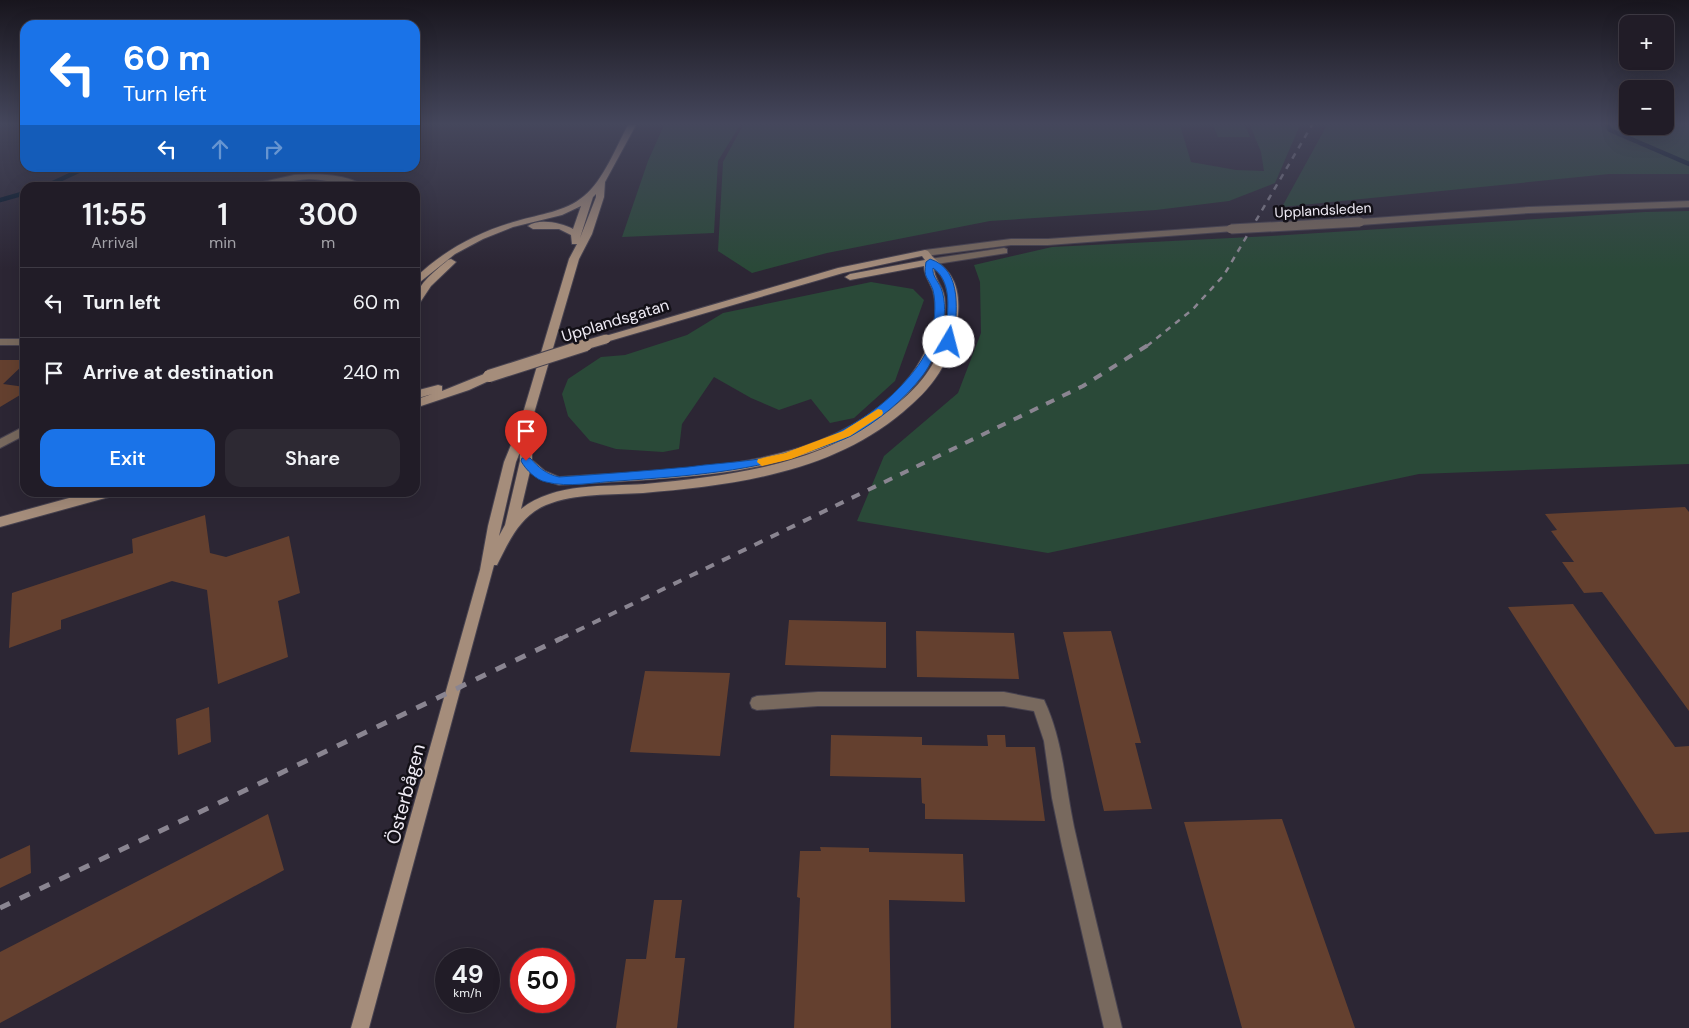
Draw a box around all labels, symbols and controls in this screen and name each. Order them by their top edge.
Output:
map controls [1619,15,1674,135]
button: + [1619,15,1674,70]
text: 60 m [123,35,211,81]
icon: left [40,40,105,105]
text: Turn left [123,79,207,108]
button: − [1619,80,1674,135]
icon: left [153,135,181,163]
icon: ahead [206,135,234,163]
icon: right [259,135,287,163]
text: 11:55 [82,195,147,234]
text: 1 [217,195,228,234]
text: 300 [298,195,358,234]
street label: Upplandsleden [1274,198,1372,222]
text: Arrival [91,232,138,253]
text: min [209,232,236,253]
text: m [321,232,335,253]
icon: left [40,289,68,317]
text: Turn left [83,290,161,315]
text: 60 m [353,290,400,315]
street label: Upplandsgatan [559,294,672,347]
position arrow [922,315,974,367]
icon: arrive [40,359,68,387]
text: Arrive at destination [83,360,274,385]
text: 240 m [343,360,400,385]
pin [505,410,547,461]
icon: arrive [512,417,540,445]
button: Exit [40,429,215,487]
button: Share [225,429,400,487]
street label: Österbågen [380,741,431,847]
speed limit sign: 50 [510,948,575,1013]
text: 49 [451,958,484,991]
text: km/h [453,985,482,1001]

